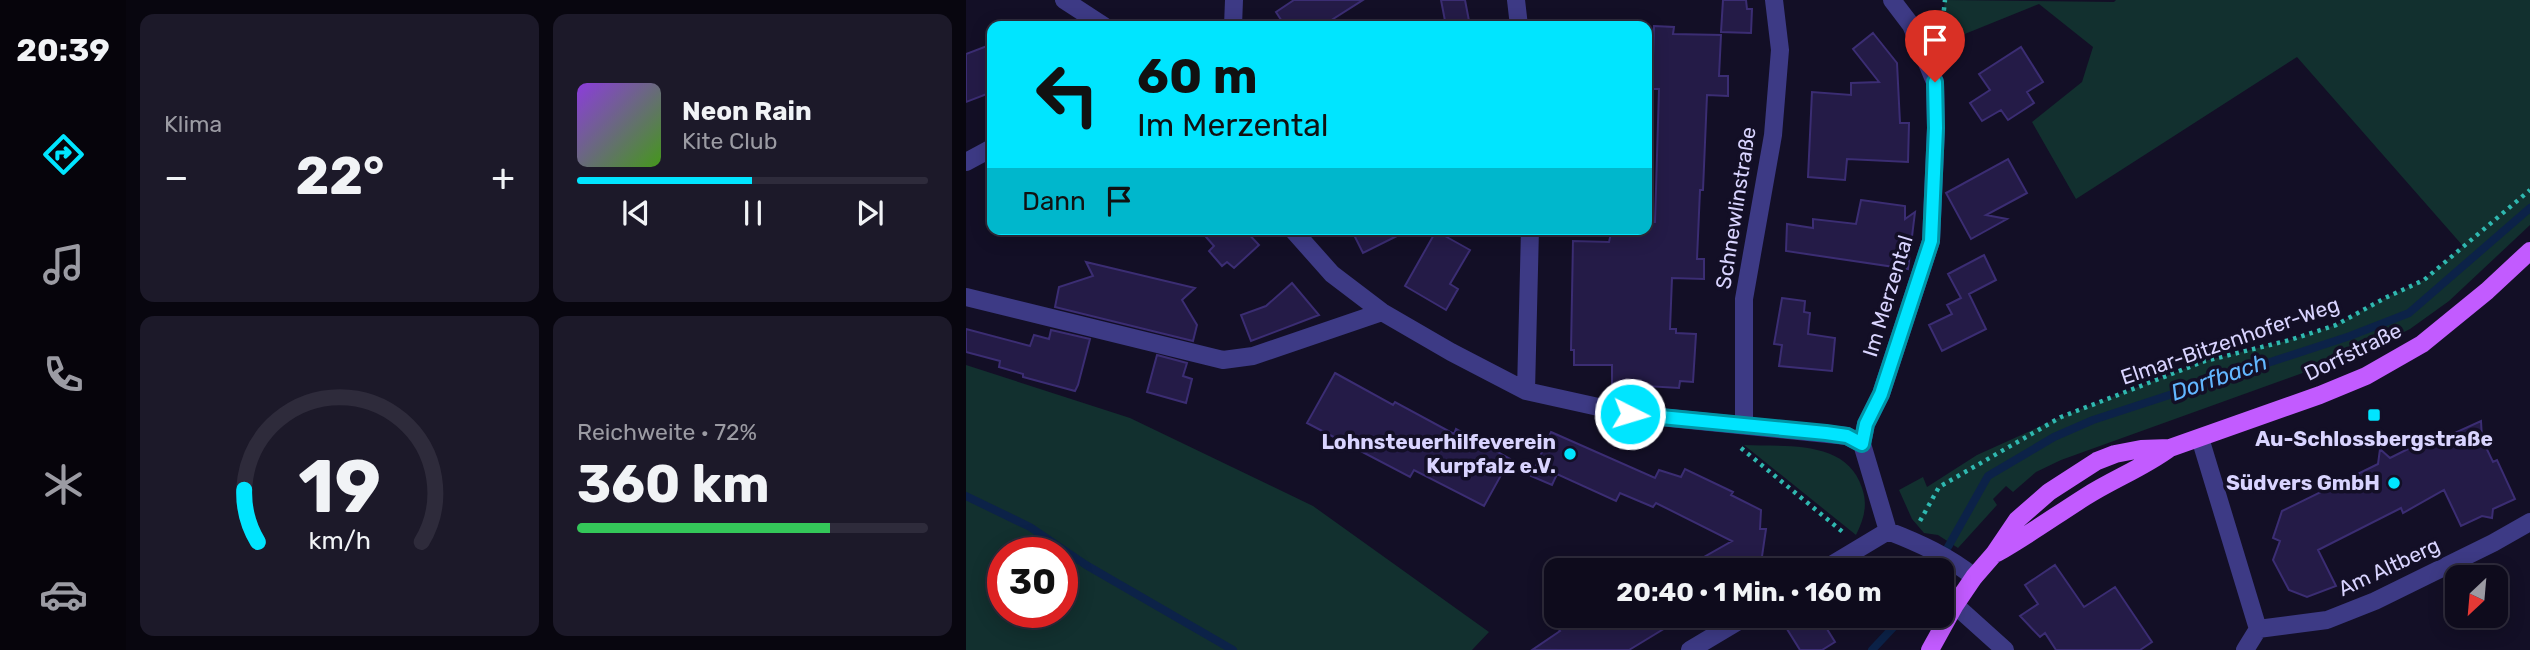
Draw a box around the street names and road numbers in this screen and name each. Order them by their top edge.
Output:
street label: Schnewlinstraße [1710,125,1761,291]
street label: Im Merzental [1857,232,1918,360]
street label: Elmar-Bitzenhofer-Weg [2117,291,2342,390]
street label: Dorfstraße [2300,317,2405,386]
street label: Am Altberg [2334,532,2444,601]

